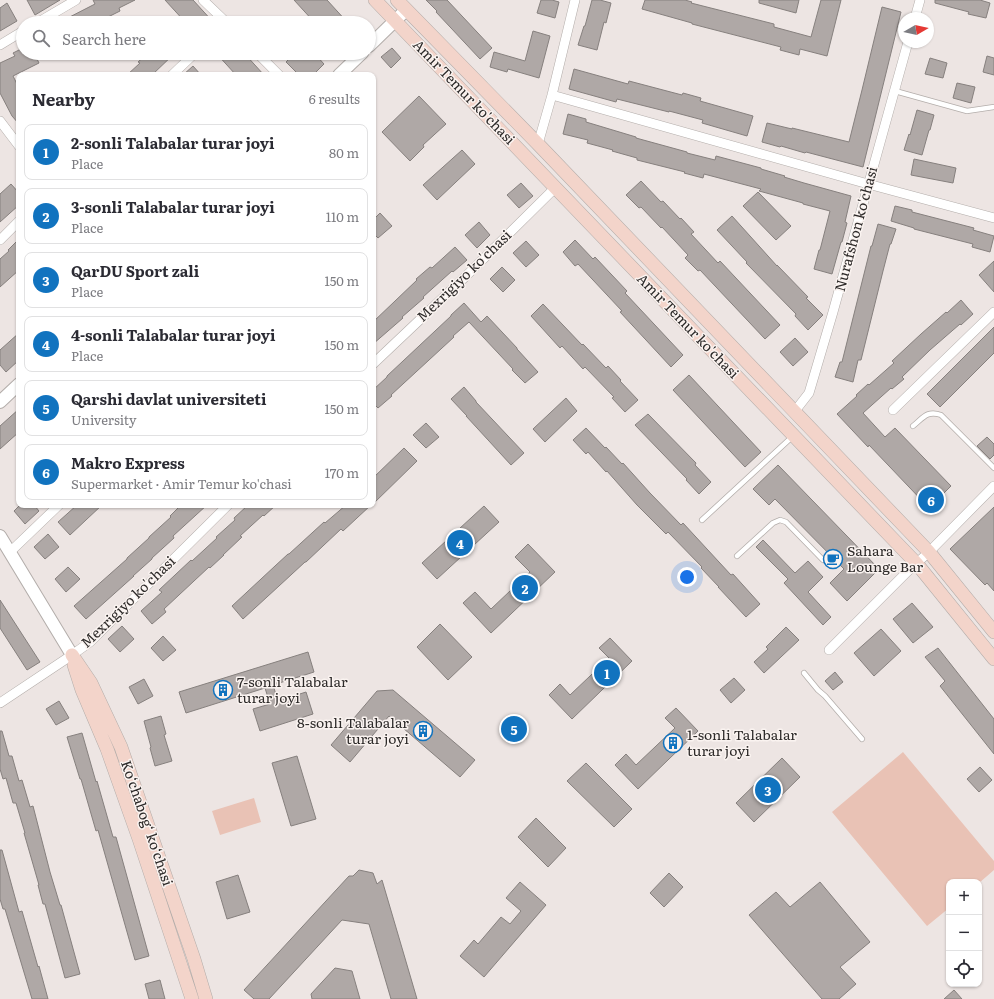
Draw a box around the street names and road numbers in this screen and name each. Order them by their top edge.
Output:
street label: Amir Temur ko'chasi [409,34,521,149]
street label: Nurafshon ko'chasi [829,164,881,293]
street label: Mexrigiyo ko'chasi [412,225,515,326]
street label: Amir Temur ko'chasi [633,268,745,383]
street label: Mexrigiyo ko'chasi [76,551,179,652]
street label: Ko‘chabog‘ ko‘chasi [117,757,179,888]

